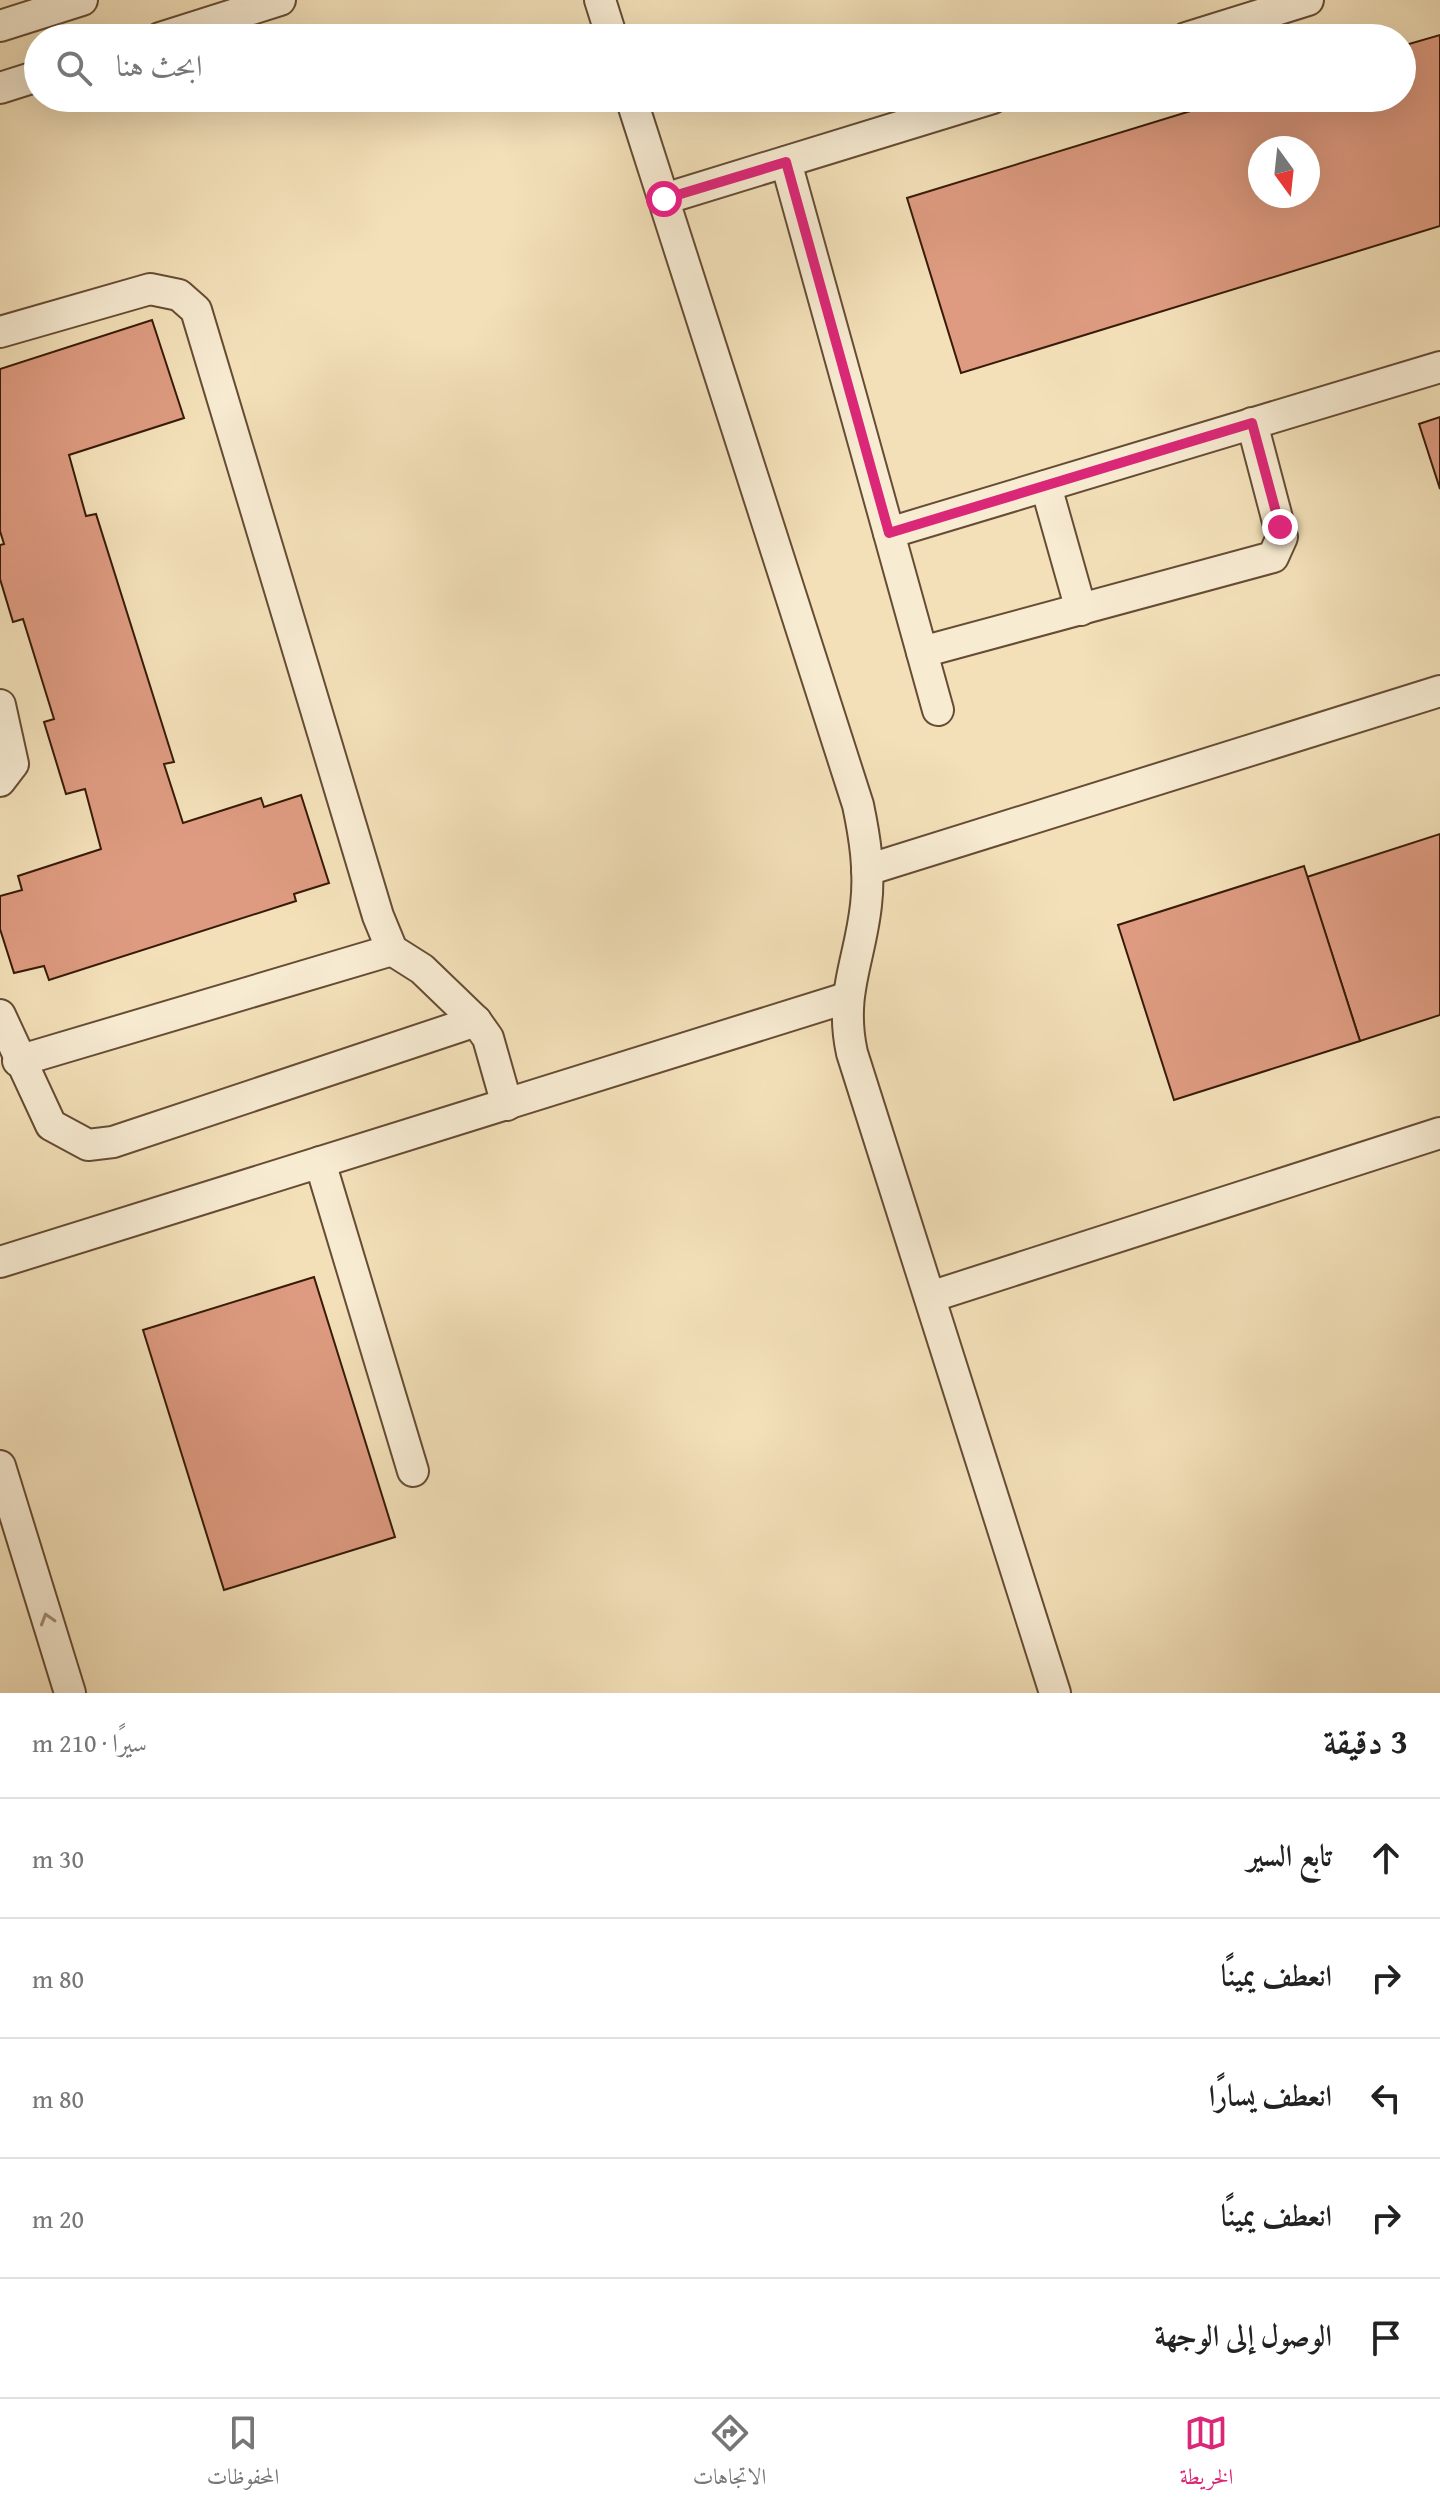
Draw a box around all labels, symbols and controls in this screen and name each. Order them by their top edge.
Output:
search box [24,24,1416,112]
text: ابحث هنا [116,43,203,87]
icon: search [52,46,96,90]
north arrow [1248,136,1320,208]
route start [646,181,682,217]
route end [1262,509,1298,545]
one-way arrow [40,1612,56,1626]
text: 3 دقيقة [1324,1716,1408,1765]
text: سيرًا · 210 m [32,1723,147,1762]
text: تابع السير [1247,1833,1332,1877]
icon: ahead [1364,1836,1408,1880]
text: 30 m [32,1839,84,1878]
text: انعطف يمينًا [1221,1953,1332,1997]
icon: right [1364,1956,1408,2000]
text: 80 m [32,1959,84,1998]
text: انعطف يسارًا [1209,2073,1332,2117]
icon: left [1364,2076,1408,2120]
text: 80 m [32,2079,84,2118]
text: انعطف يمينًا [1221,2193,1332,2237]
icon: right [1364,2196,1408,2240]
text: 20 m [32,2199,84,2238]
text: الوصول إلى الوجهة [1154,2313,1332,2357]
icon: arrive [1364,2316,1408,2360]
tab: المحفوظات [207,2411,279,2498]
tab: الاتجاهات [693,2411,766,2498]
tab: الخريطة [1180,2411,1233,2498]

